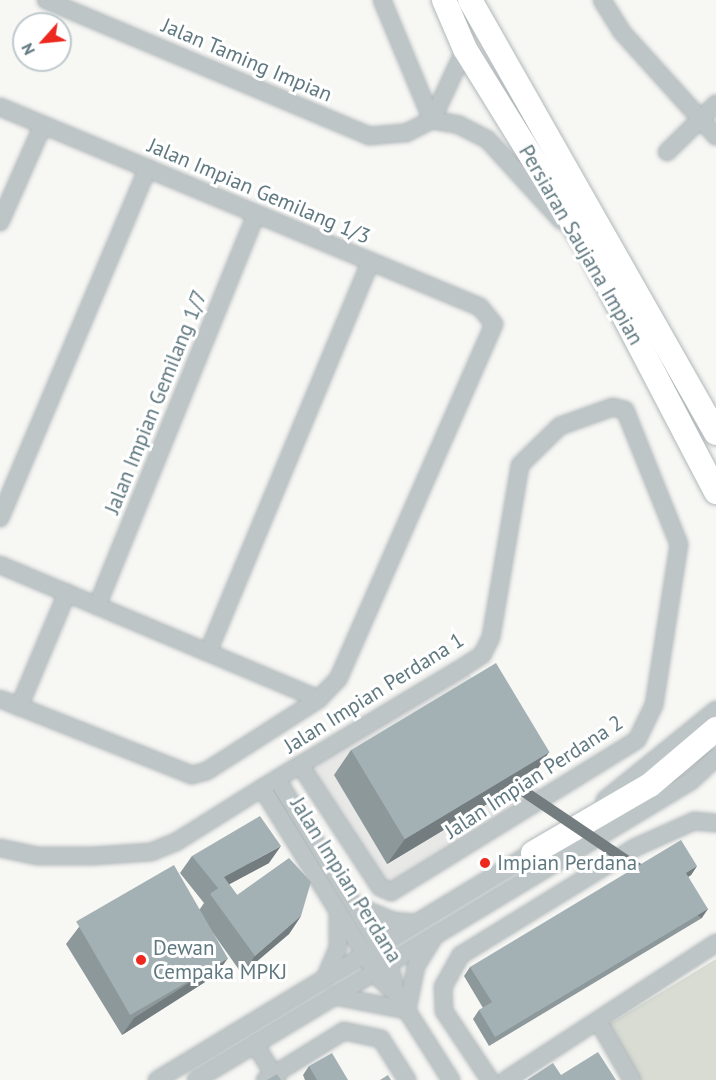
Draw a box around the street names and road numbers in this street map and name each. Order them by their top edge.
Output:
street label: Jalan Taming Impian [158,13,336,107]
street label: Jalan Impian Gemilang 1/3 [144,133,374,249]
street label: Persiaran Saujana Impian [513,140,649,350]
street label: Jalan Impian Gemilang 1/7 [100,286,212,518]
street label: Jalan Impian Perdana 1 [279,627,469,759]
street label: Jalan Impian Perdana 2 [440,710,628,844]
street label: Jalan Impian Perdana [285,793,407,967]

